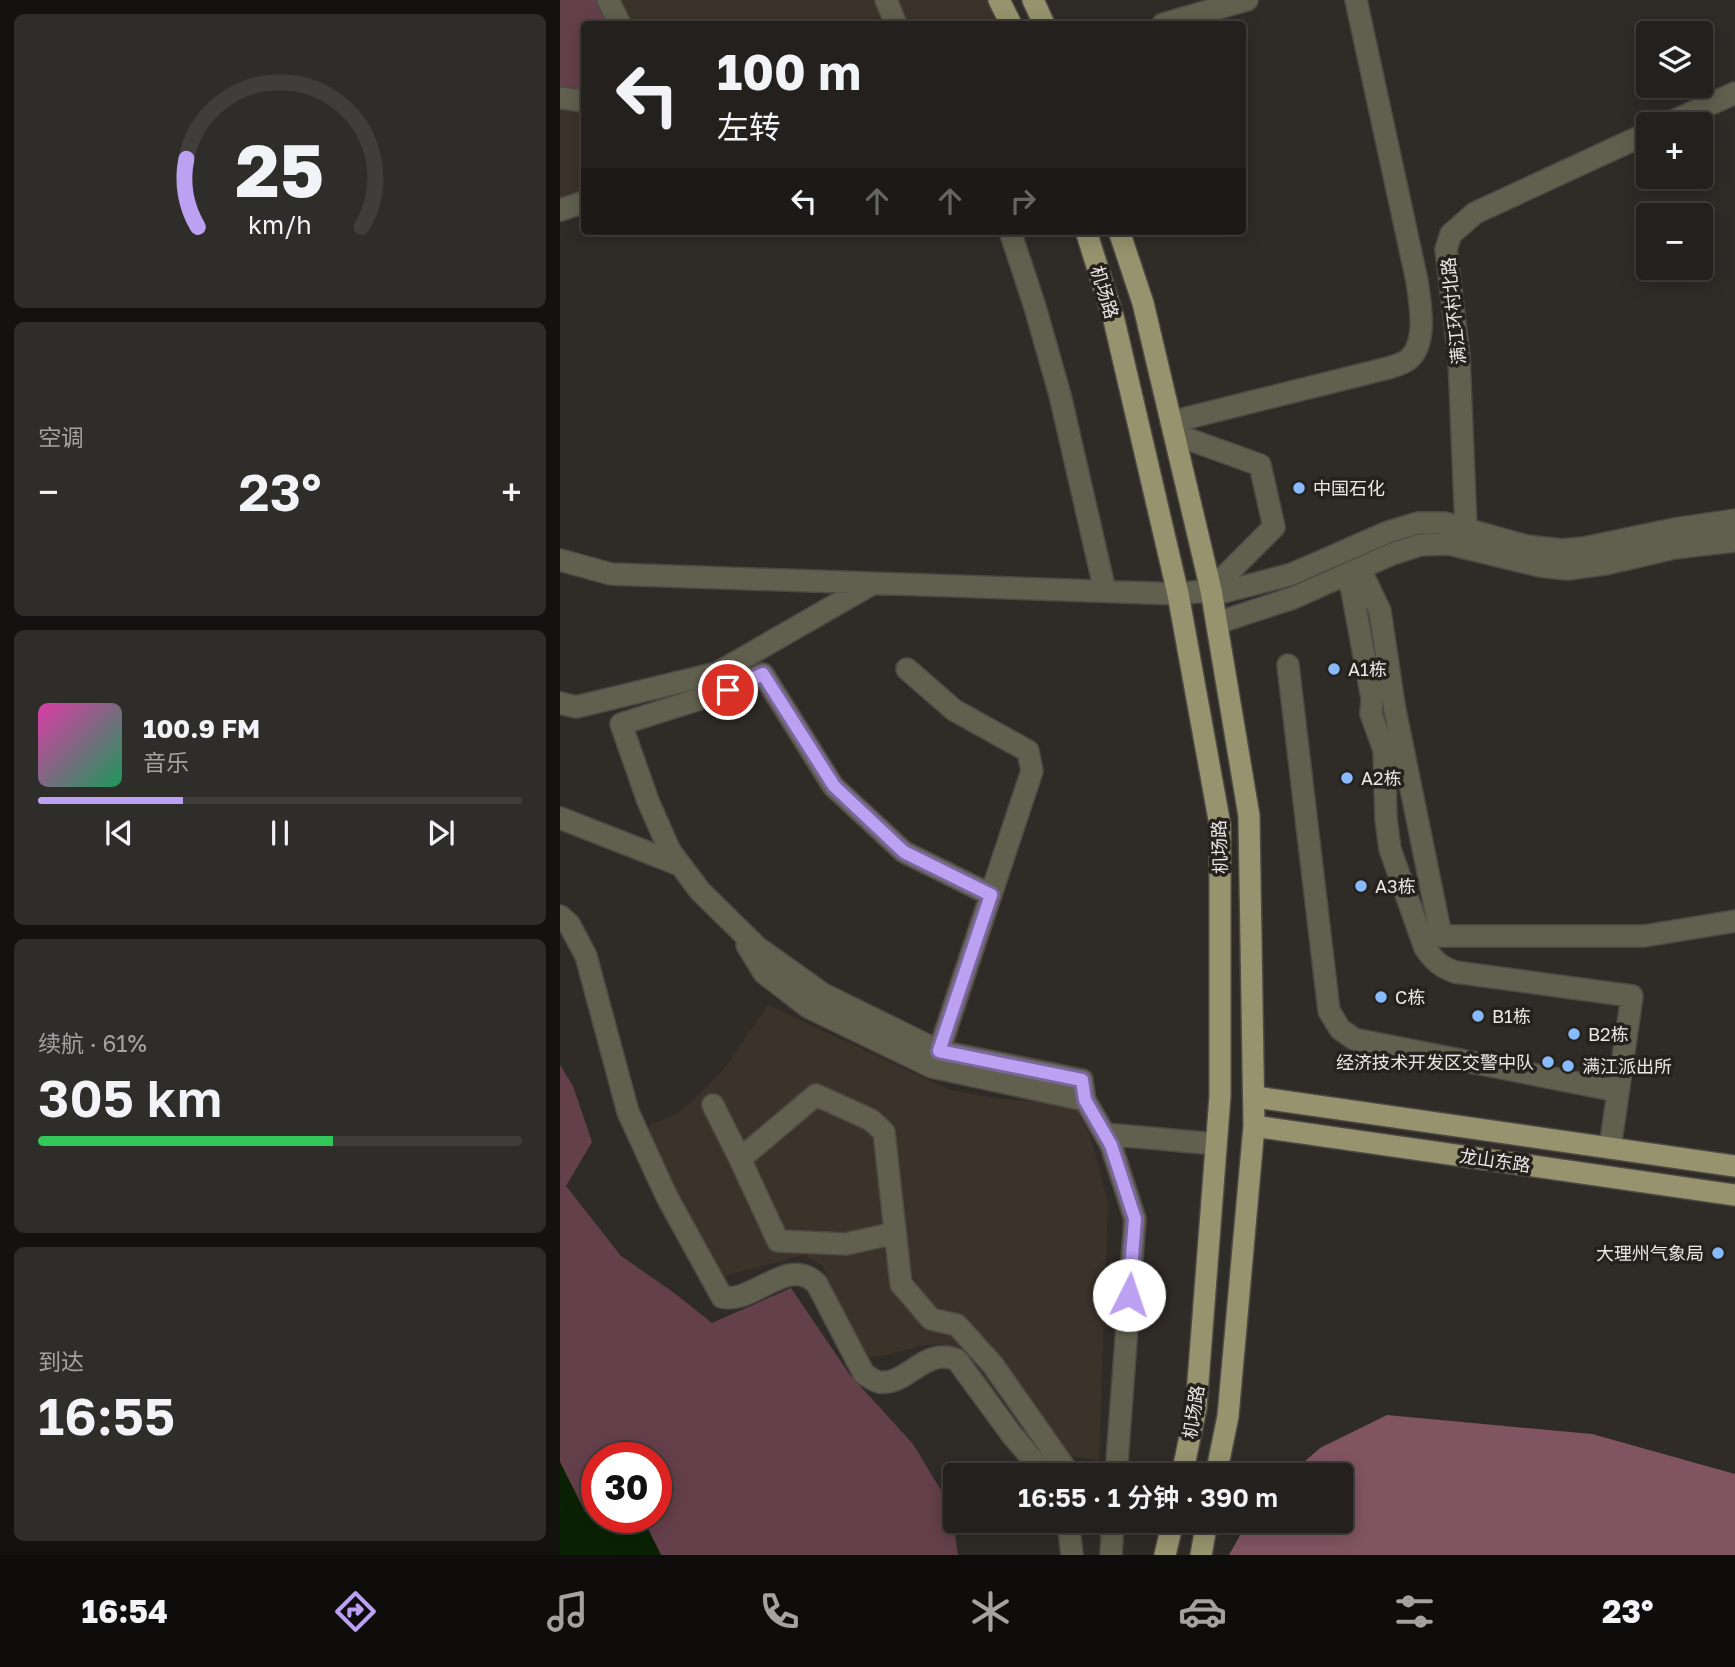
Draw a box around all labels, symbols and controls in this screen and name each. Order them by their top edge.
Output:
map controls [1636,21,1713,280]
button: layers [1636,21,1713,98]
text: 100 m [717,42,861,101]
icon: left [602,49,693,140]
text: 左转 [717,108,781,146]
button: + [1636,112,1713,189]
text: 25 [236,126,324,213]
icon: left [785,182,823,220]
icon: ahead [858,182,896,220]
icon: ahead [931,182,969,220]
icon: right [1004,182,1042,220]
button: − [1636,203,1713,280]
text: km/h [248,209,312,240]
street label: 满江环村北路 [1436,256,1470,366]
street label: 机场路 [1087,263,1123,321]
text: 空调 [38,423,84,451]
text: 23° [239,460,321,522]
text: − [38,469,59,514]
text: + [501,469,522,514]
place label: 中国石化 [1313,477,1385,499]
marker: 中国石化 [1291,480,1307,496]
place label: A1栋 [1348,658,1387,680]
pin [698,660,758,720]
marker: A1栋 [1326,661,1342,677]
icon: arrive [709,671,747,709]
text: 100.9 FM [143,713,260,744]
text: 音乐 [143,748,189,776]
place label: A2栋 [1361,767,1402,789]
marker: A2栋 [1339,770,1355,786]
icon: previous [100,814,138,852]
icon: pause [261,814,299,852]
icon: next [422,814,460,852]
street label: 机场路 [1207,820,1231,874]
place label: A3栋 [1375,875,1416,897]
marker: A3栋 [1353,878,1369,894]
place label: C栋 [1395,986,1425,1008]
marker: C栋 [1373,989,1389,1005]
place label: B1栋 [1492,1005,1531,1027]
marker: B1栋 [1470,1008,1486,1024]
place label: B2栋 [1588,1023,1629,1045]
marker: B2栋 [1566,1026,1582,1042]
text: 续航 · 61% [38,1029,147,1057]
place label: 经济技术开发区交警中队 [1336,1051,1534,1073]
marker: 经济技术开发区交警中队 [1540,1054,1556,1070]
place label: 满江派出所 [1582,1055,1672,1077]
marker: 满江派出所 [1560,1058,1576,1074]
text: 305 km [38,1066,222,1128]
street label: 龙山东路 [1458,1144,1532,1176]
place label: 大理州气象局 [1596,1242,1704,1264]
marker: 大理州气象局 [1710,1245,1726,1261]
position arrow [1092,1258,1166,1332]
text: 到达 [38,1347,84,1375]
text: 16:55 [38,1384,175,1446]
street label: 机场路 [1178,1384,1208,1440]
speed limit sign: 30 [581,1442,672,1533]
text: 16:55 · 1 分钟 · 390 m [1018,1482,1278,1513]
icon: directions [331,1587,380,1636]
icon: music [543,1587,592,1636]
icon: phone [755,1587,804,1636]
icon: climate [966,1587,1015,1636]
icon: car [1178,1587,1227,1636]
icon: filters [1390,1587,1439,1636]
text: 16:54 [81,1592,168,1630]
text: 23° [1602,1592,1654,1630]

